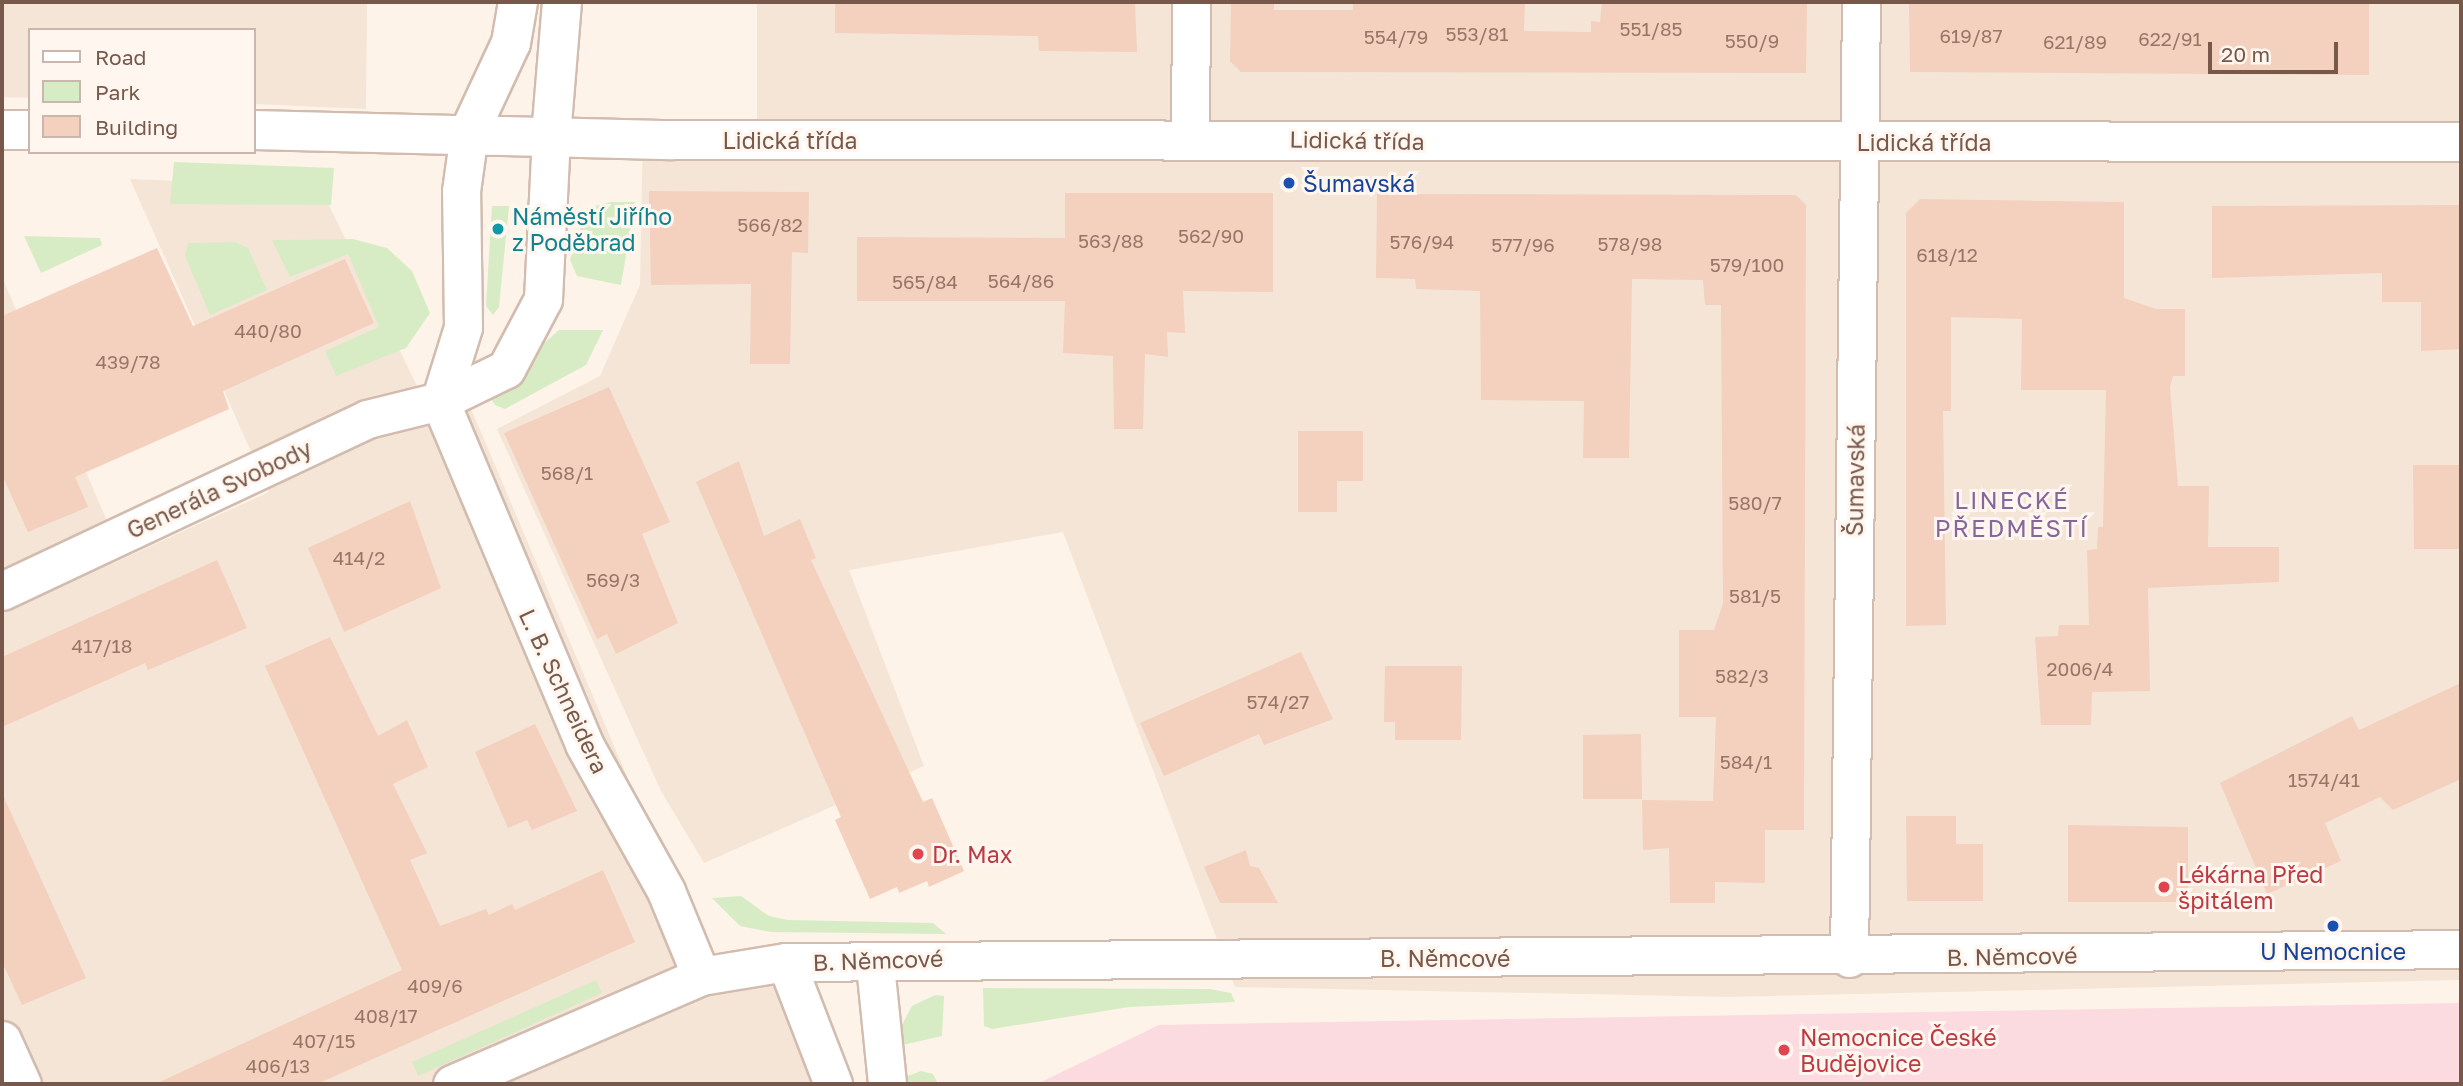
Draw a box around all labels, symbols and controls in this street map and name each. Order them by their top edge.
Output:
house number: 551/85 [1620,18,1682,40]
house number: 553/81 [1445,23,1509,45]
house number: 619/87 [1940,25,2002,47]
house number: 554/79 [1364,26,1428,48]
legend [28,28,256,154]
house number: 622/91 [2138,28,2202,50]
scale bar [2211,28,2340,72]
house number: 550/9 [1725,30,1779,52]
house number: 621/89 [2043,31,2107,53]
text: 20 m [2221,41,2270,67]
text: Road [95,44,146,70]
text: Park [95,79,140,105]
text: Building [95,114,178,140]
street label: Lidická třída [1289,125,1425,155]
street label: Lidická třída [722,126,858,154]
street label: Lidická třída [1856,128,1992,156]
place label: Šumavská [1303,169,1415,197]
marker: Šumavská [1281,175,1297,191]
place label: Náměstí Jiřího z Poděbrad [512,202,672,256]
house number: 566/82 [737,214,803,236]
marker: Náměstí Jiřího z Poděbrad [490,221,506,237]
house number: 562/90 [1178,225,1244,247]
house number: 563/88 [1078,230,1144,252]
house number: 576/94 [1390,231,1454,253]
house number: 578/98 [1598,233,1662,255]
house number: 577/96 [1491,234,1555,256]
house number: 618/12 [1916,244,1978,266]
house number: 579/100 [1710,254,1784,276]
house number: 564/86 [988,270,1054,292]
house number: 565/84 [892,271,958,293]
house number: 440/80 [234,320,302,342]
house number: 439/78 [96,351,160,373]
street label: Šumavská [1840,424,1870,536]
street label: Generála Svobody [122,434,316,544]
house number: 568/1 [541,462,593,484]
district label: LINECKÉ PŘEDMĚSTÍ [1936,486,2088,542]
house number: 580/7 [1728,492,1782,514]
house number: 414/2 [333,547,385,569]
house number: 569/3 [586,569,640,591]
house number: 581/5 [1729,585,1781,607]
street label: L. B. Schneidera [514,604,614,778]
house number: 417/18 [72,635,132,657]
house number: 2006/4 [2047,658,2113,680]
house number: 582/3 [1715,665,1769,687]
house number: 574/27 [1247,691,1309,713]
house number: 584/1 [1720,751,1772,773]
house number: 1574/41 [2288,769,2360,791]
place label: Dr. Max [932,840,1012,868]
marker: Dr. Max [910,846,926,862]
place label: Lékárna Před špitálem [2178,860,2323,914]
marker: Lékárna Před špitálem [2156,879,2172,895]
marker: U Nemocnice [2325,918,2341,934]
place label: U Nemocnice [2260,937,2406,965]
street label: B. Němcové [1946,941,2078,971]
street label: B. Němcové [812,944,944,976]
street label: B. Němcové [1380,944,1510,972]
house number: 409/6 [407,975,463,997]
house number: 408/17 [354,1005,418,1027]
place label: Nemocnice České Budějovice [1800,1023,1996,1077]
house number: 407/15 [293,1030,355,1052]
marker: Nemocnice České Budějovice [1774,1040,1794,1060]
house number: 406/13 [246,1055,310,1077]

